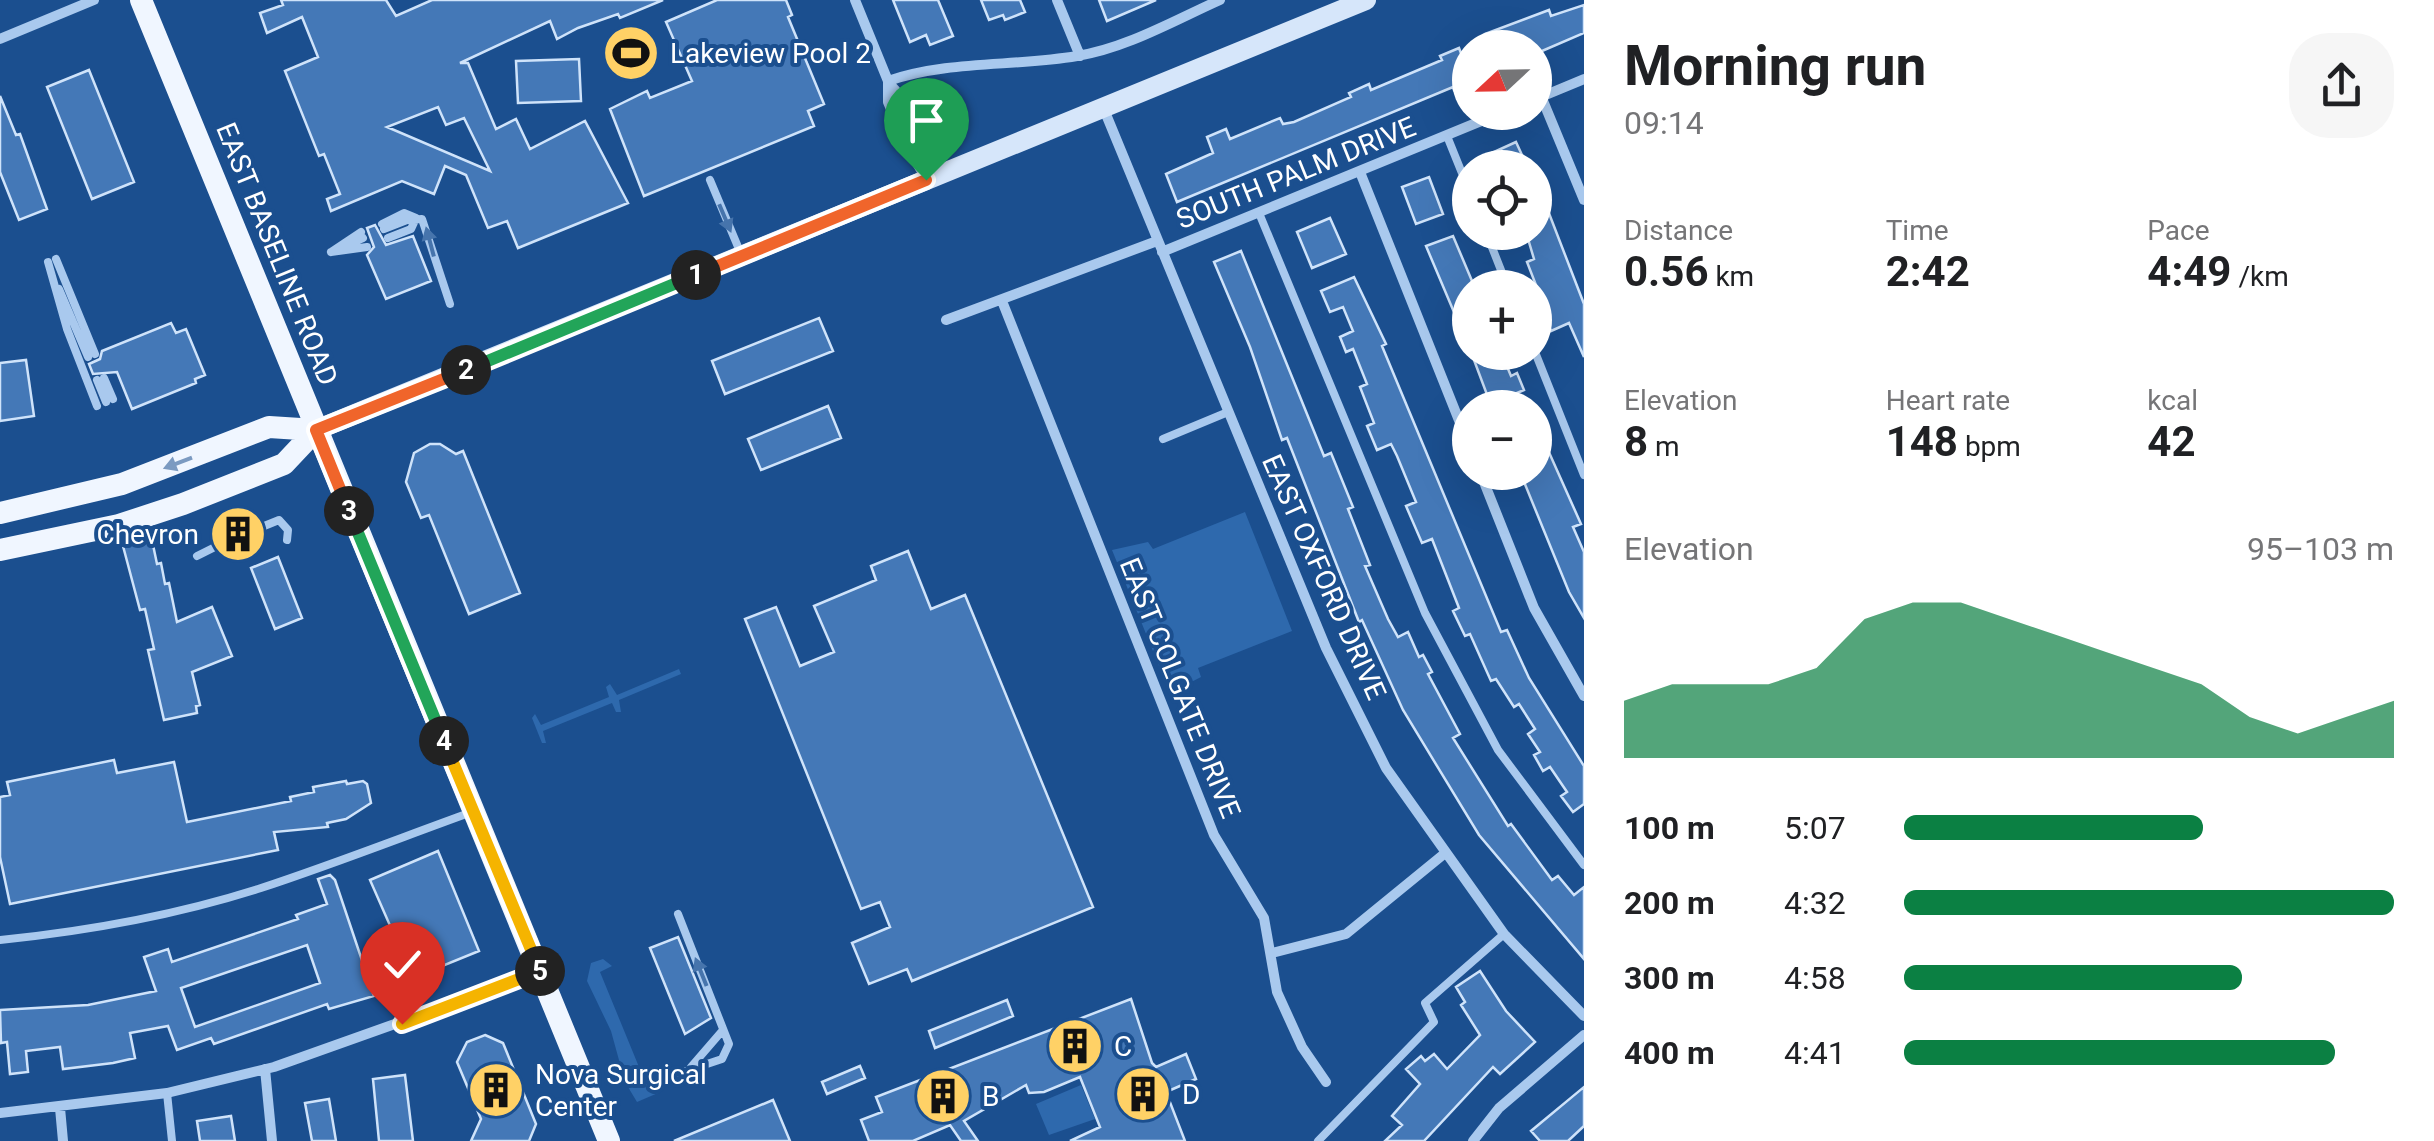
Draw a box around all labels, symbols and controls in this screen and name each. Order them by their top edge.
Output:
sports icon: Lakeview Pool 2 [601,23,661,83]
north arrow [1452,30,1552,130]
map controls [1452,30,1552,490]
button: share [2289,33,2394,138]
text: Morning run [1624,34,1926,98]
place label: Lakeview Pool 2 [670,37,871,70]
pin [884,78,969,181]
icon: arrive [899,93,954,148]
text: 09:14 [1624,104,1704,142]
street label: SOUTH PALM DRIVE [1172,110,1420,236]
street label: EAST BASELINE ROAD [209,118,345,390]
button: locate [1452,150,1552,250]
one-way arrow [718,203,734,233]
text: Distance [1624,214,1733,247]
text: Time [1886,214,1949,247]
text: Pace [2147,214,2210,247]
one-way arrow [422,227,438,258]
text: 0.56 [1624,247,1708,296]
text: 2:42 [1886,247,1970,296]
text: 4:49 [2147,247,2231,296]
pin: 1 [671,250,721,300]
text: 1 [688,258,704,291]
text: km [1708,260,1754,293]
text: /km [2231,260,2289,293]
button: + [1452,270,1552,370]
pin: 2 [441,345,491,395]
text: 2 [458,353,474,386]
text: Elevation [1624,384,1737,417]
text: Heart rate [1886,384,2010,417]
text: kcal [2147,384,2198,417]
button: − [1452,390,1552,490]
text: 8 [1624,417,1648,466]
text: 148 [1886,417,1958,466]
text: 42 [2147,417,2196,466]
text: m [1648,430,1680,463]
text: bpm [1958,430,2021,463]
street label: EAST OXFORD DRIVE [1255,449,1393,705]
one-way arrow [163,455,193,471]
pin: 3 [324,486,374,536]
text: 3 [341,494,357,527]
building icon: Chevron [208,504,268,564]
place label: Chevron [96,518,199,551]
text: Elevation [1624,530,1754,568]
text: 95–103 m [2247,530,2394,568]
street label: EAST COLGATE DRIVE [1113,553,1247,823]
pin: 4 [419,716,469,766]
text: 4 [436,724,452,757]
text: 100 m [1624,809,1715,847]
text: 5:07 [1784,809,1846,847]
text: 200 m [1624,884,1715,922]
text: 4:32 [1784,884,1846,922]
pin [360,922,445,1025]
icon: check [375,937,430,992]
pin: 5 [515,946,565,996]
text: 5 [532,954,548,987]
one-way arrow [693,957,709,987]
text: 300 m [1624,959,1715,997]
text: 4:58 [1784,959,1846,997]
building icon: C [1045,1016,1105,1076]
place label: C [1114,1030,1132,1063]
text: 400 m [1624,1034,1715,1072]
text: 4:41 [1784,1034,1846,1072]
place label: Nova Surgical Center [535,1058,707,1123]
building icon: Nova Surgical Center [466,1060,526,1120]
building icon: D [1113,1064,1173,1124]
building icon: B [913,1066,973,1126]
place label: D [1182,1078,1200,1111]
place label: B [982,1080,999,1113]

